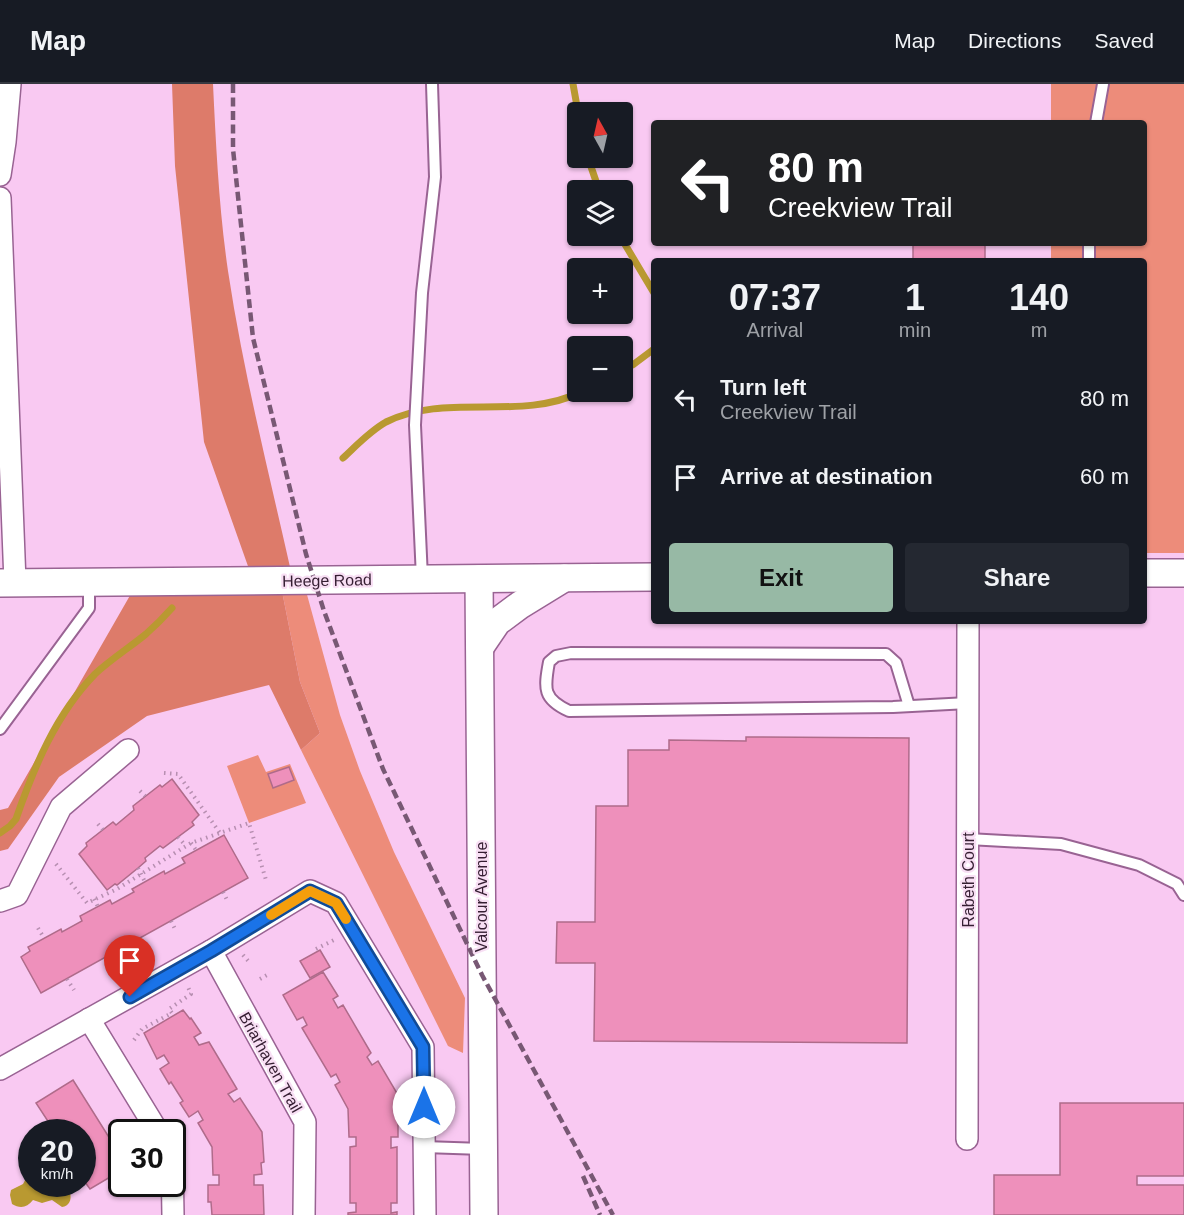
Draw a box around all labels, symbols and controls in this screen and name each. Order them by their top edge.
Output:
text: Map [30,25,86,56]
text: Map [894,29,935,52]
text: Directions [968,29,1061,52]
text: Saved [1094,29,1154,52]
north arrow [567,102,633,168]
map controls [567,102,633,402]
icon: left [669,144,747,222]
text: 80 m [768,144,864,191]
button: layers [567,180,633,246]
text: Creekview Trail [768,193,953,223]
button: + [567,258,633,324]
text: 07:37 [729,277,821,318]
text: 1 [905,277,925,318]
text: 140 [1009,277,1069,318]
text: Arrival [747,319,803,341]
text: min [899,319,931,341]
text: m [1031,319,1047,341]
button: − [567,336,633,402]
text: Turn left [720,375,806,400]
icon: left [669,383,702,416]
text: 80 m [1080,386,1129,411]
text: Creekview Trail [720,401,857,423]
icon: arrive [669,461,702,494]
text: Arrive at destination [720,464,933,489]
text: 60 m [1080,464,1129,489]
button: Exit [669,543,893,612]
button: Share [905,543,1129,612]
street label: Heege Road [282,571,372,590]
street label: Rabeth Court [960,832,977,928]
street label: Valcour Avenue [473,842,490,952]
pin [104,935,155,997]
icon: arrive [113,944,146,977]
street label: Briarhaven Trail [236,1009,305,1115]
position arrow [392,1075,456,1139]
speed limit sign: 30 [108,1119,186,1197]
text: 20 [40,1134,74,1167]
text: km/h [41,1165,73,1182]

